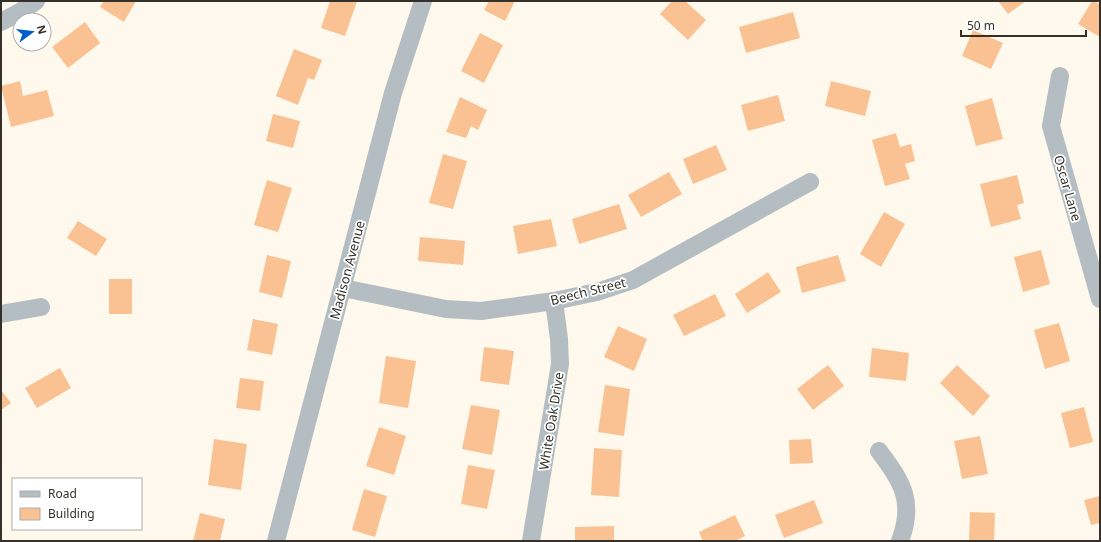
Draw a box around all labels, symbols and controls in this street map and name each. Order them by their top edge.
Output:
north arrow [12,12,52,52]
scale bar [961,12,1086,38]
text: 50 m [967,17,995,34]
text: N [34,23,51,36]
street label: Oscar Lane [1050,153,1086,223]
street label: Madison Avenue [325,219,369,321]
street label: Beech Street [548,273,628,309]
street label: White Oak Drive [534,371,568,471]
legend [12,478,142,530]
text: Road [48,485,77,502]
text: Building [48,505,95,522]

